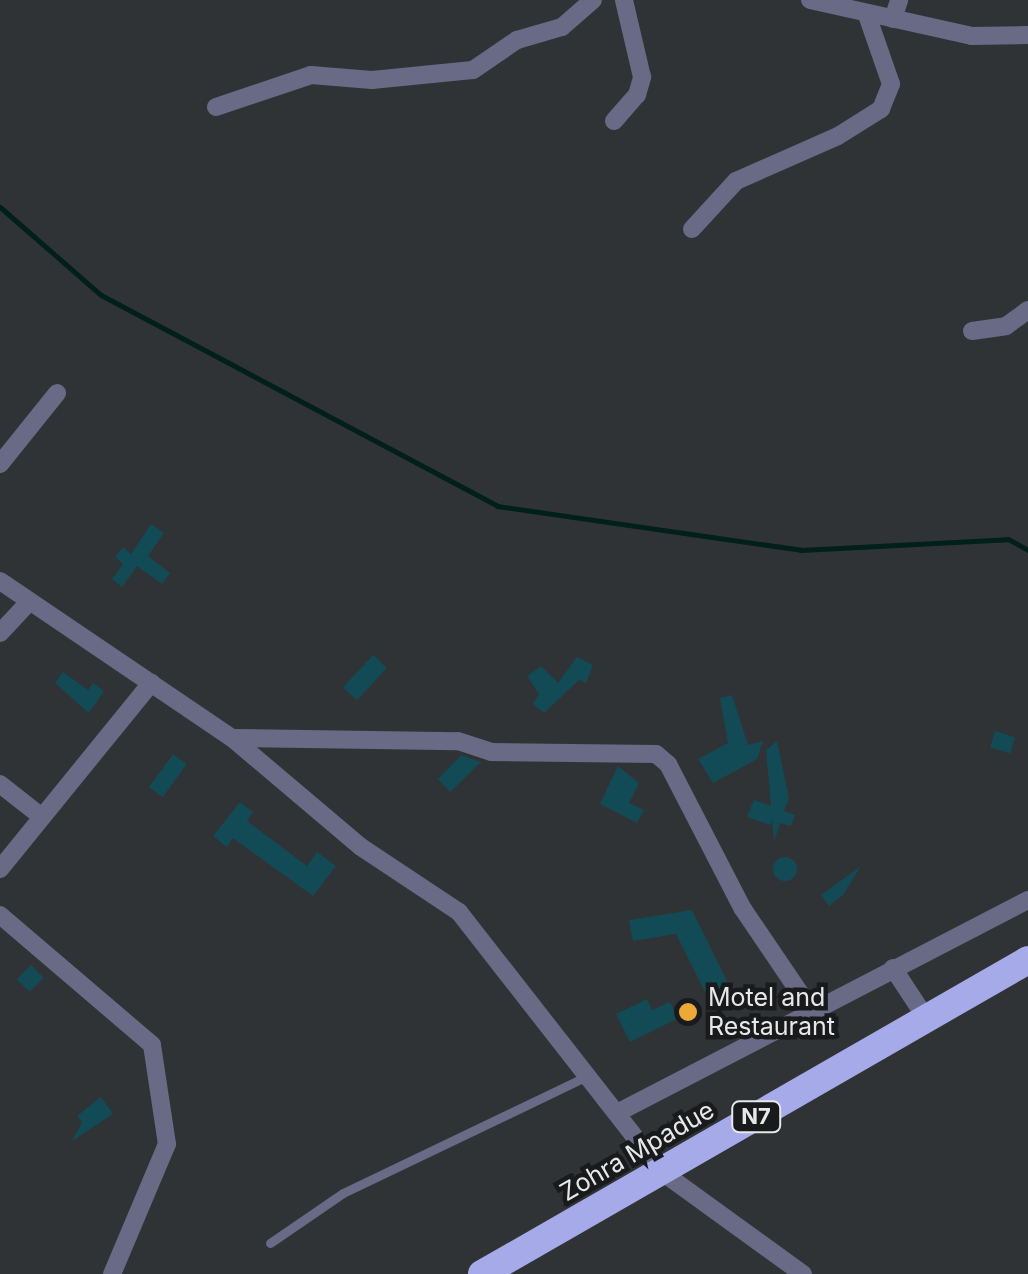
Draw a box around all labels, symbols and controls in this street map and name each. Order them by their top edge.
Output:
place label: Motel and Restaurant [708,983,835,1042]
marker: Motel and Restaurant [677,1001,699,1023]
street label: Zohra Mpadue [555,1095,719,1207]
road number: N7 [731,1100,781,1134]

